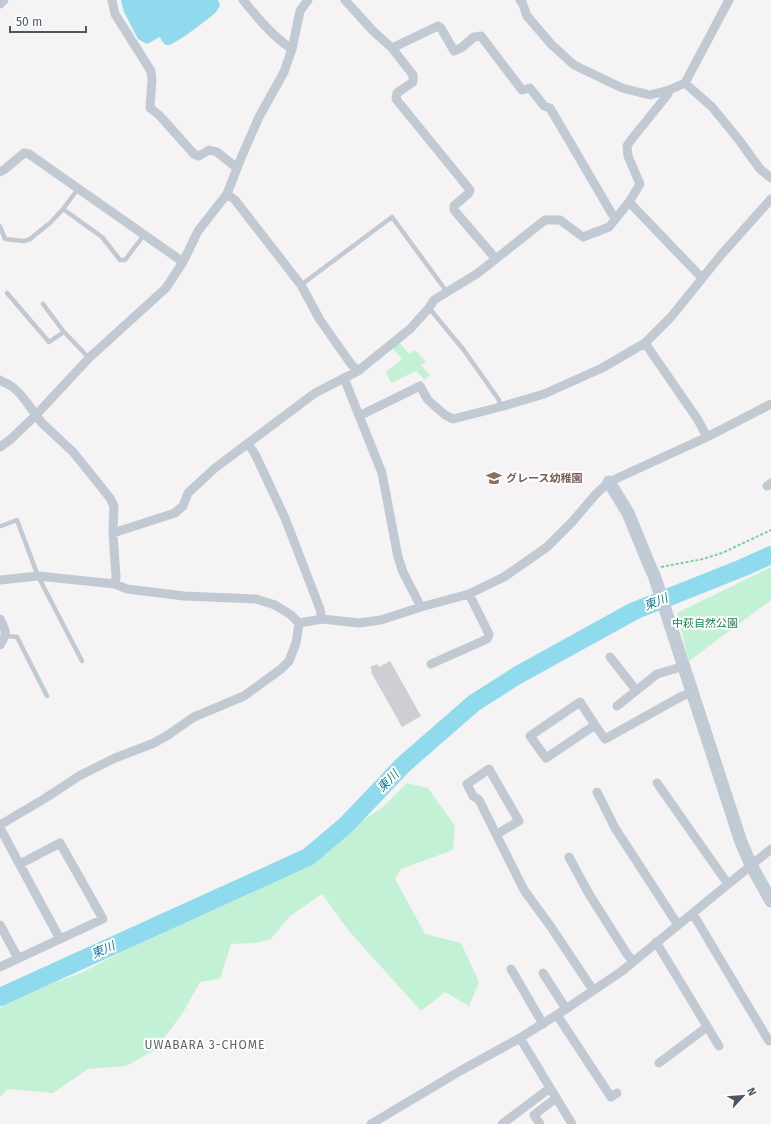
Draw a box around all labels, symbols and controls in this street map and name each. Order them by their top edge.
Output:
scale bar [10,8,86,34]
text: 50 m [16,15,42,29]
school or university icon: グレース幼稚園 [485,469,503,487]
place label: グレース幼稚園 [506,472,582,485]
water label: 東川 [642,590,672,613]
park label: 中萩自然公園 [672,617,738,630]
water label: 東川 [375,766,403,795]
water label: 東川 [89,938,119,961]
district label: UWABARA 3-CHOME [145,1038,265,1052]
north arrow [723,1076,763,1116]
text: N [744,1086,759,1098]

